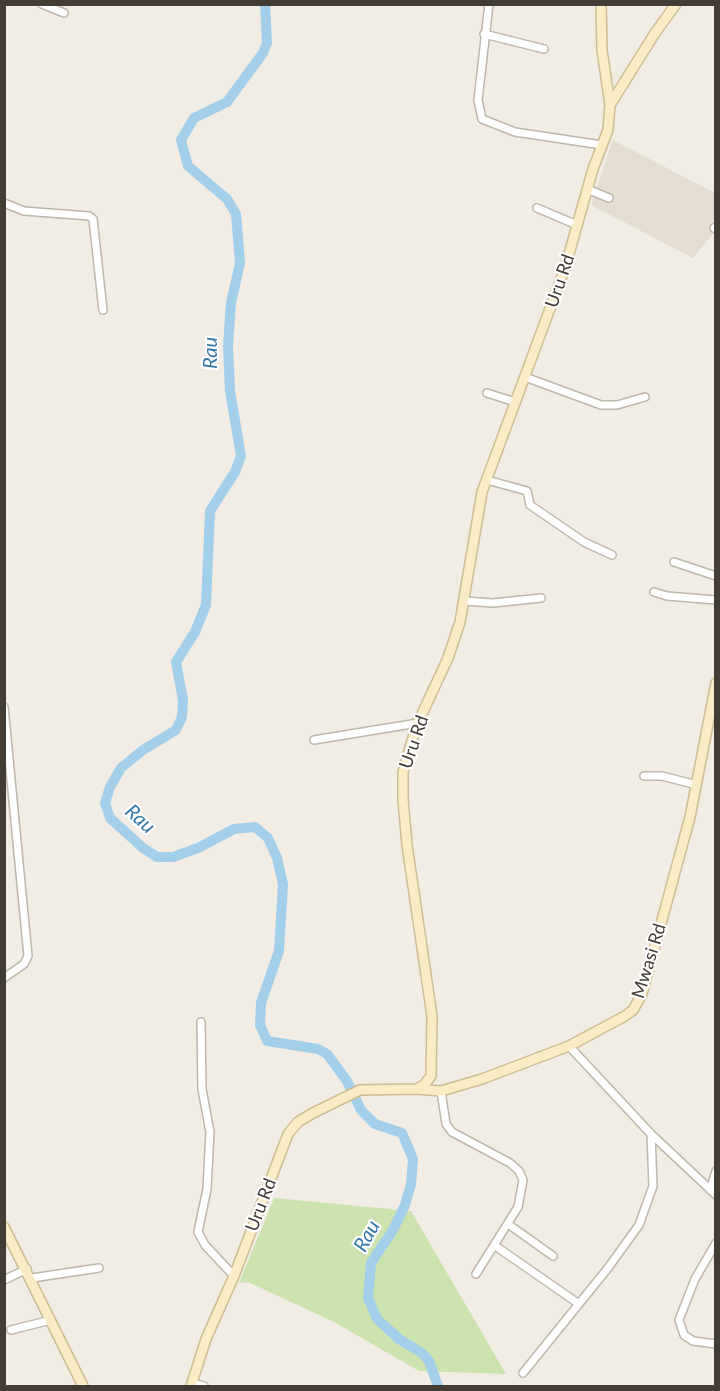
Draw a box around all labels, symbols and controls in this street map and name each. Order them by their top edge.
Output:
street label: Uru Rd [541,251,579,311]
water label: Rau [199,337,223,369]
street label: Uru Rd [395,712,433,772]
water label: Rau [120,799,160,839]
street label: Mwasi Rd [627,921,671,1001]
street label: Uru Rd [241,1175,281,1235]
water label: Rau [349,1216,385,1256]

